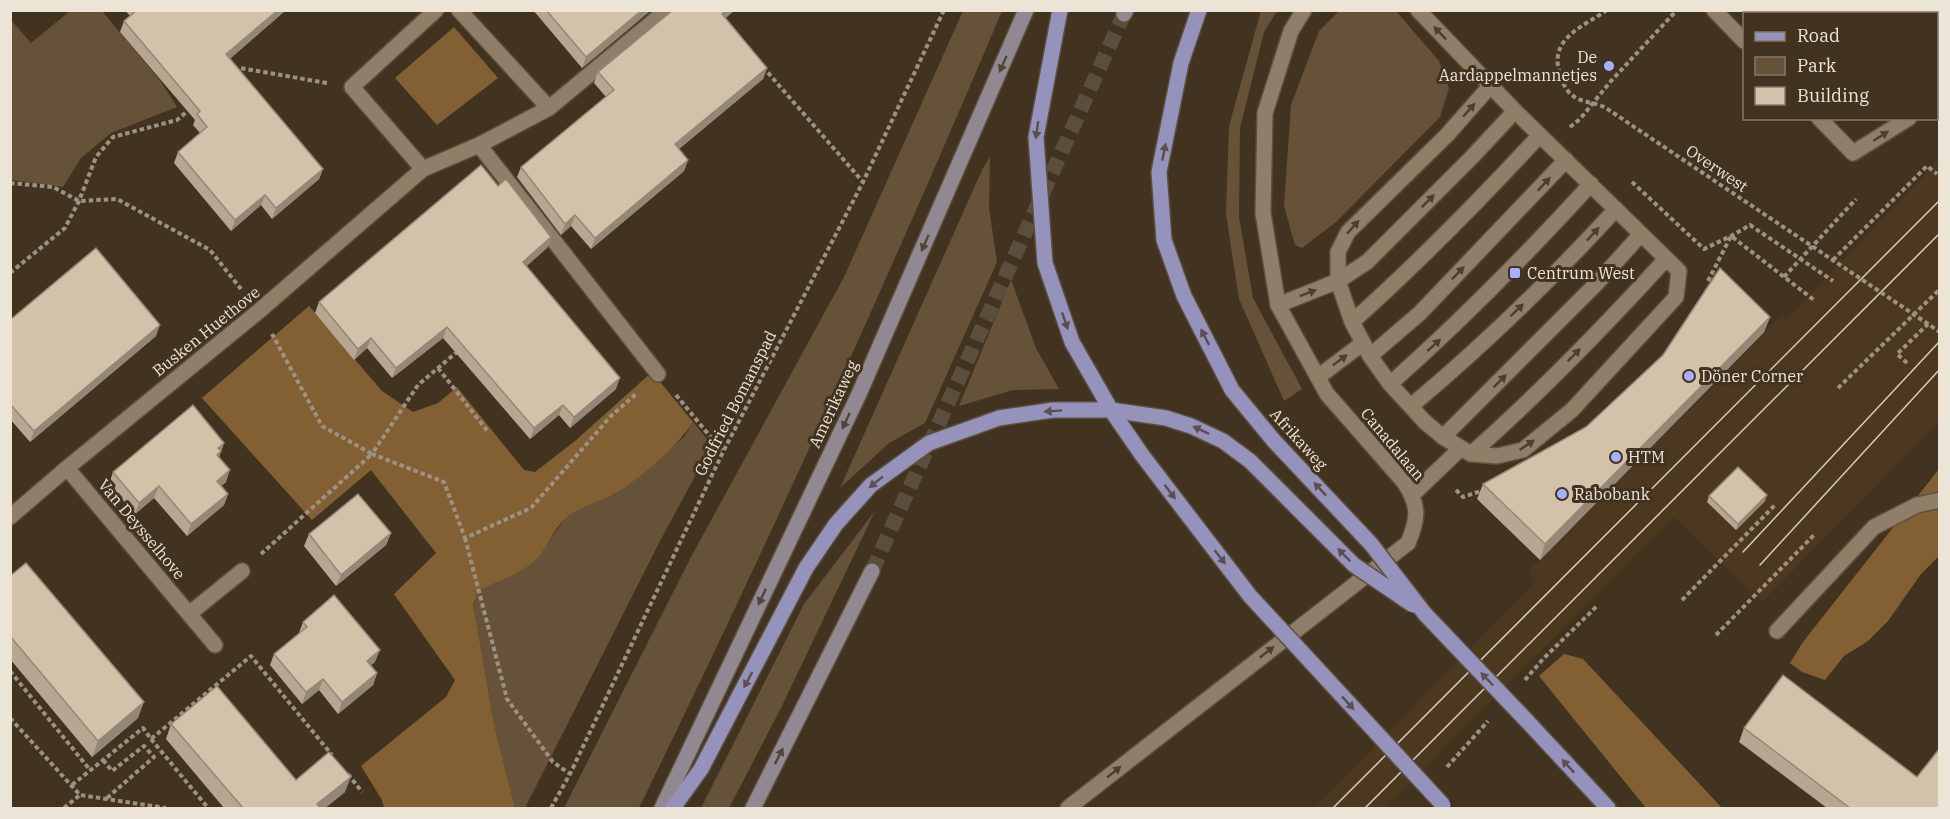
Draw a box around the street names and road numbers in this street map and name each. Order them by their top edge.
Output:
street label: Overwest [1682,140,1752,196]
street label: Busken Huethove [148,282,264,380]
street label: Godfried Bomanspad [690,327,780,479]
street label: Amerikaweg [804,357,862,451]
street label: Afrikaweg [1266,404,1332,474]
street label: Canadalaan [1357,404,1429,484]
street label: Van Deysselhove [94,475,190,583]

